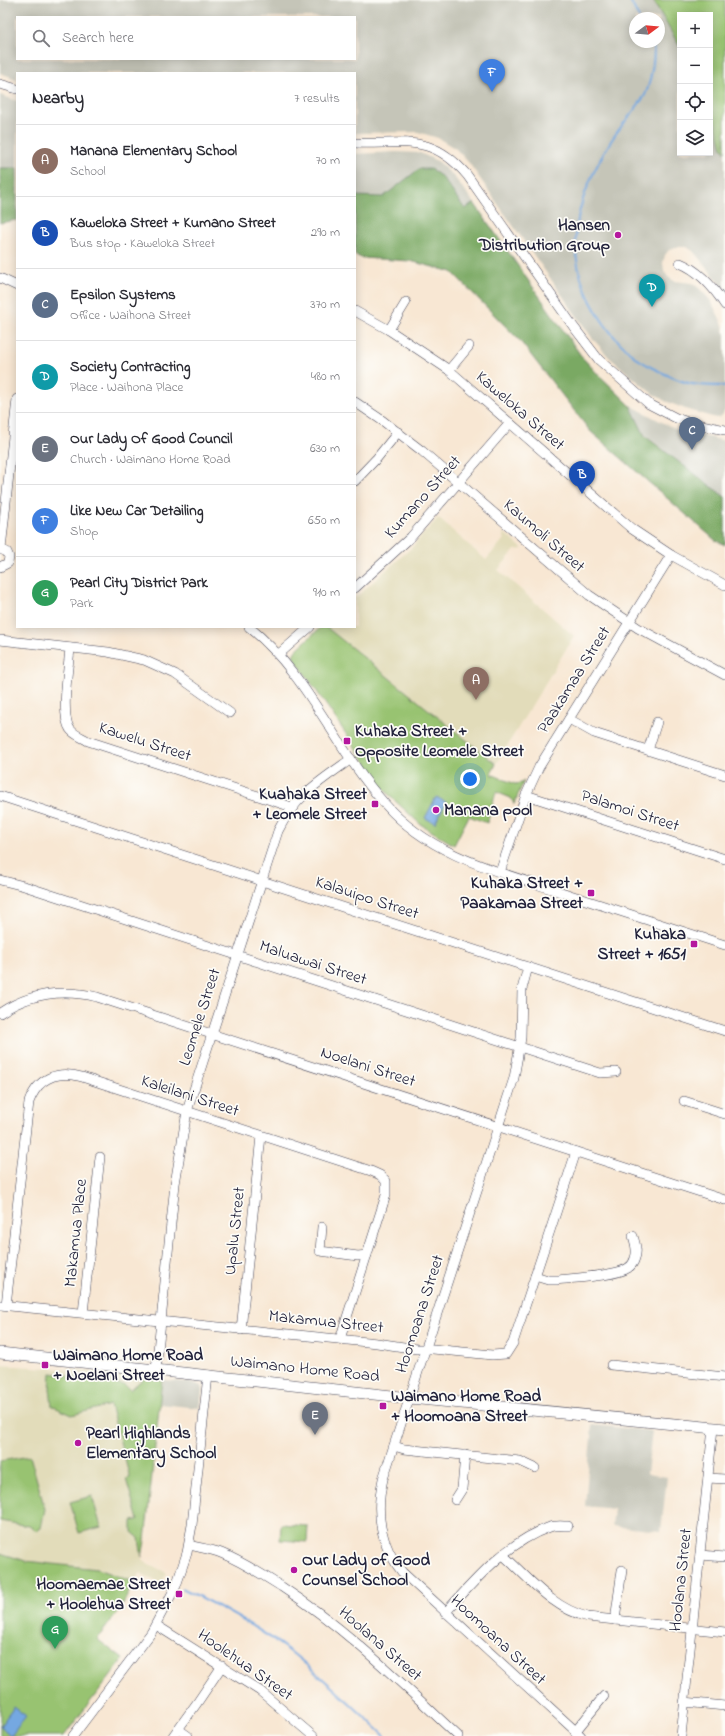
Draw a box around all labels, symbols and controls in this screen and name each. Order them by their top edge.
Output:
north arrow [629,12,665,48]
map controls [677,12,713,156]
button: + [677,12,713,48]
search box [16,16,356,60]
icon: search [30,27,52,49]
text: Search here [62,27,134,49]
button: − [677,48,713,84]
pin: F [479,59,505,92]
button: locate [677,84,713,120]
text: Nearby [32,86,84,111]
text: 7 results [294,89,340,108]
button: layers [677,120,713,156]
text: Manana Elementary School [70,140,237,162]
text: A [41,151,49,170]
text: 70 m [316,151,340,170]
text: School [70,162,106,181]
text: Kaweloka Street + Kumano Street [70,212,276,234]
place label: Hansen Distribution Group [478,213,611,258]
text: B [41,223,49,242]
text: 290 m [311,223,340,242]
marker: Hansen Distribution Group [613,230,623,240]
text: Bus stop · Kaweloka Street [70,234,215,253]
pin: D [639,274,665,307]
text: Epsilon Systems [70,284,176,306]
text: C [41,295,49,314]
text: 370 m [310,295,340,314]
text: Office · Waihona Street [70,306,191,325]
text: Society Contracting [70,356,190,378]
street label: Kaweloka Street [470,365,570,457]
text: D [40,367,50,386]
text: 480 m [311,367,340,386]
text: Place · Waihona Place [70,378,183,397]
pin: C [679,417,705,450]
text: Our Lady Of Good Council [70,428,233,450]
text: E [41,439,49,458]
text: 630 m [310,439,340,458]
text: Church · Waimano Home Road [70,450,231,469]
street label: Kumano Street [379,450,467,544]
pin: B [569,461,595,494]
street label: Kaumoli Street [497,493,591,579]
text: Like New Car Detailing [70,500,203,522]
text: F [41,511,49,530]
text: 650 m [308,511,340,530]
text: Shop [70,522,98,541]
text: Pearl City District Park [70,572,208,594]
text: G [41,583,49,602]
text: 910 m [313,583,340,602]
text: Park [70,594,94,613]
street label: Paakamaa Street [531,621,617,739]
pin: A [463,667,489,700]
street label: Kawelu Street [96,715,195,769]
place label: Kuhaka Street + Opposite Leomele Street [355,719,524,764]
marker: Kuhaka Street + Opposite Leomele Street [342,736,352,746]
your location [460,769,480,789]
place label: Kuahaka Street + Leomele Street [253,782,367,827]
street label: Palamoi Street [578,783,683,839]
place label: Manana pool [444,798,532,823]
marker: Kuahaka Street + Leomele Street [370,799,380,809]
marker: Manana pool [431,805,441,815]
street label: Kalauipo Street [312,870,422,927]
place label: Kuhaka Street + Paakamaa Street [461,871,583,916]
marker: Kuhaka Street + Paakamaa Street [586,888,596,898]
place label: Kuhaka Street + 1651 [598,922,687,967]
street label: Maluawai Street [256,934,370,992]
marker: Kuhaka Street + 1651 [689,939,699,949]
street label: Leomele Street [172,965,228,1069]
street label: Noelani Street [317,1040,419,1094]
street label: Kaleilani Street [138,1068,242,1124]
street label: Makamua Place [58,1177,94,1288]
street label: Upalu Street [218,1185,252,1276]
street label: Hoomoana Street [389,1251,451,1377]
street label: Makamua Street [267,1304,385,1340]
place label: Waimano Home Road + Noelani Street [53,1343,203,1388]
street label: Waimano Home Road [229,1349,381,1389]
marker: Waimano Home Road + Noelani Street [40,1360,50,1370]
place label: Waimano Home Road + Hoomoana Street [391,1384,541,1429]
marker: Waimano Home Road + Hoomoana Street [378,1401,388,1411]
pin: E [302,1402,328,1435]
place label: Pearl Highlands Elementary School [86,1421,217,1468]
marker: Pearl Highlands Elementary School [73,1438,83,1448]
street label: Hoolana Street [663,1527,699,1633]
place label: Our Lady of Good Counsel School [302,1548,430,1593]
marker: Our Lady of Good Counsel School [289,1565,299,1575]
place label: Hoomaemae Street + Hoolehua Street [36,1572,171,1617]
marker: Hoomaemae Street + Hoolehua Street [174,1589,184,1599]
street label: Hoomoana Street [444,1589,552,1691]
street label: Hoolana Street [333,1601,428,1688]
pin: G [42,1616,68,1649]
street label: Hoolehua Street [192,1623,298,1707]

